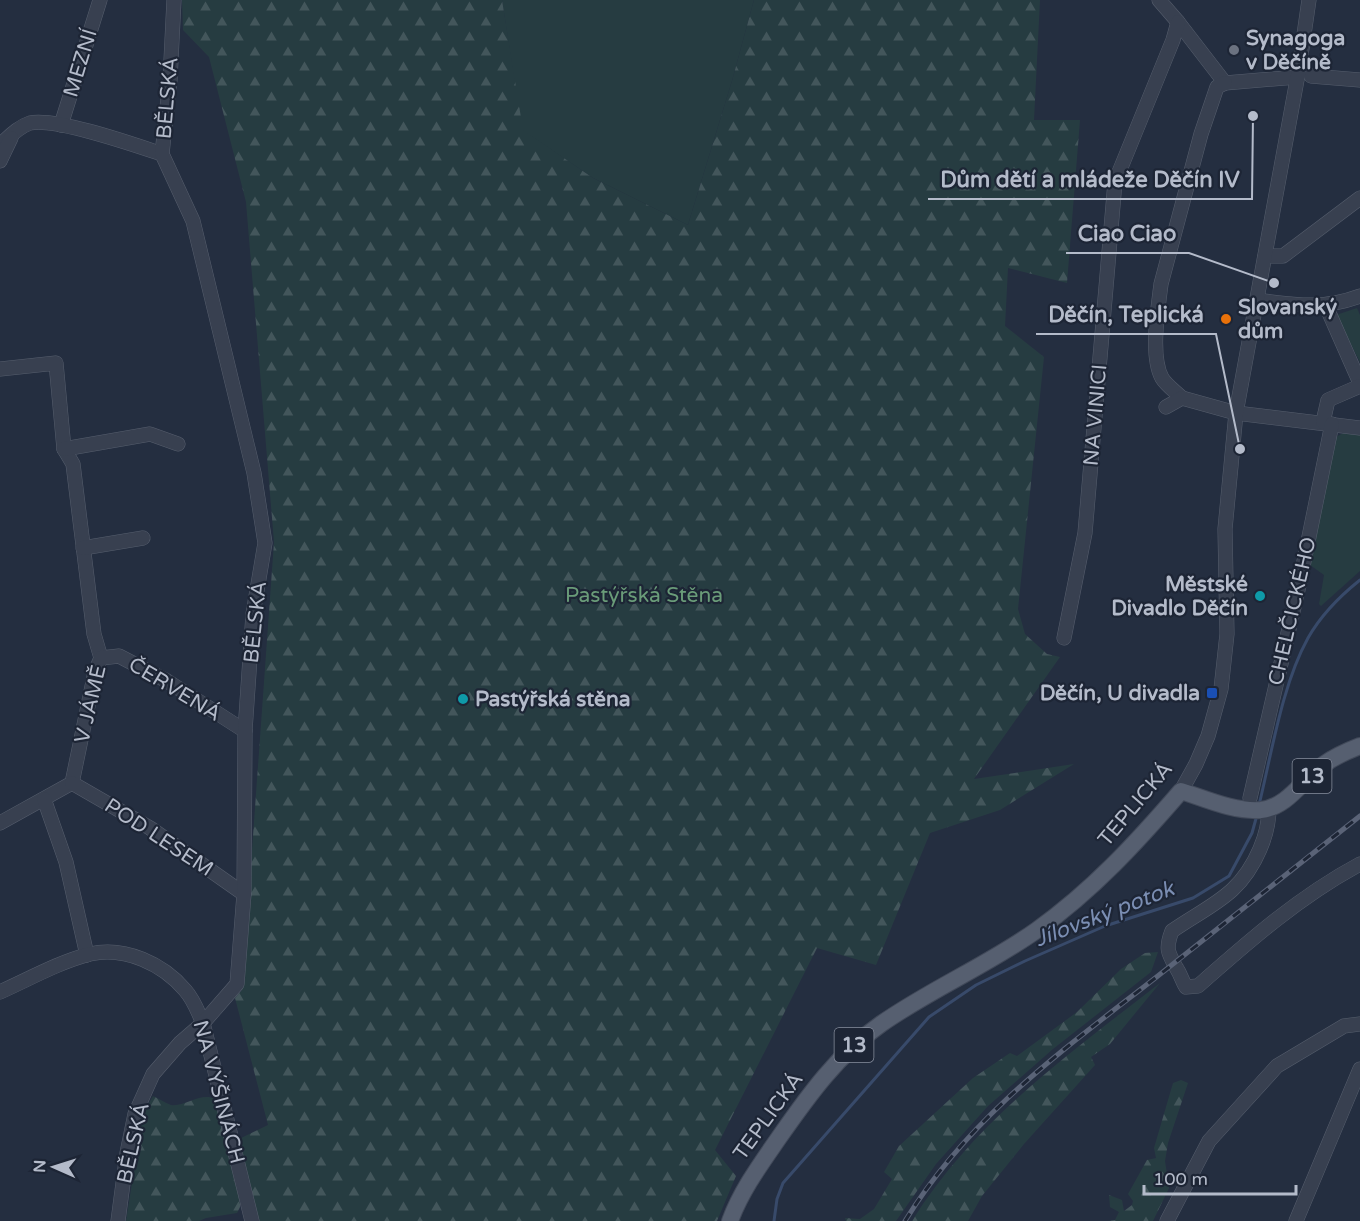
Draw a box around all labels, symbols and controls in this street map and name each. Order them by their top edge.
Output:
street label: MEZNÍ [58,26,103,100]
place label: Synagoga v Děčíně [1246,26,1345,75]
marker: Synagoga v Děčíně [1227,43,1241,57]
street label: BĚLSKÁ [151,56,184,140]
callout: Dům dětí a mládeže Děčín IV [928,159,1252,199]
text: Dům dětí a mládeže Děčín IV [940,167,1241,193]
callout: Ciao Ciao [1066,213,1189,253]
text: Ciao Ciao [1078,221,1176,247]
callout: Děčín, Teplická [1036,294,1216,334]
place label: Slovanský dům [1238,295,1338,344]
text: Děčín, Teplická [1048,302,1204,328]
marker: Slovanský dům [1219,312,1233,326]
street label: NA VINICI [1079,363,1112,467]
street label: CHELČICKÉHO [1263,534,1322,688]
place label: Městské Divadlo Děčín [1111,572,1248,621]
street label: BĚLSKÁ [239,580,272,664]
park label: Pastýřská Stěna [565,583,723,608]
marker: Městské Divadlo Děčín [1253,589,1267,603]
street label: ČERVENÁ [124,652,226,727]
street label: V JÁMĚ [69,663,112,745]
place label: Děčín, U divadla [1040,681,1200,706]
marker: Děčín, U divadla [1205,686,1219,700]
place label: Pastýřská stěna [475,687,631,712]
marker: Pastýřská stěna [456,692,470,706]
street label: TEPLICKÁ [1093,757,1178,852]
road number: 13 [1292,759,1332,793]
street label: POD LESEM [100,793,218,882]
water label: Jílovský potok [1031,875,1179,952]
street label: NA VÝŠINÁCH [187,1018,250,1167]
road number: 13 [834,1028,874,1062]
street label: TEPLICKÁ [728,1068,809,1165]
street label: BĚLSKÁ [112,1100,155,1186]
north arrow [24,1137,84,1197]
scale bar [1144,1158,1296,1196]
text: N [30,1159,50,1173]
text: 100 m [1153,1168,1208,1190]

